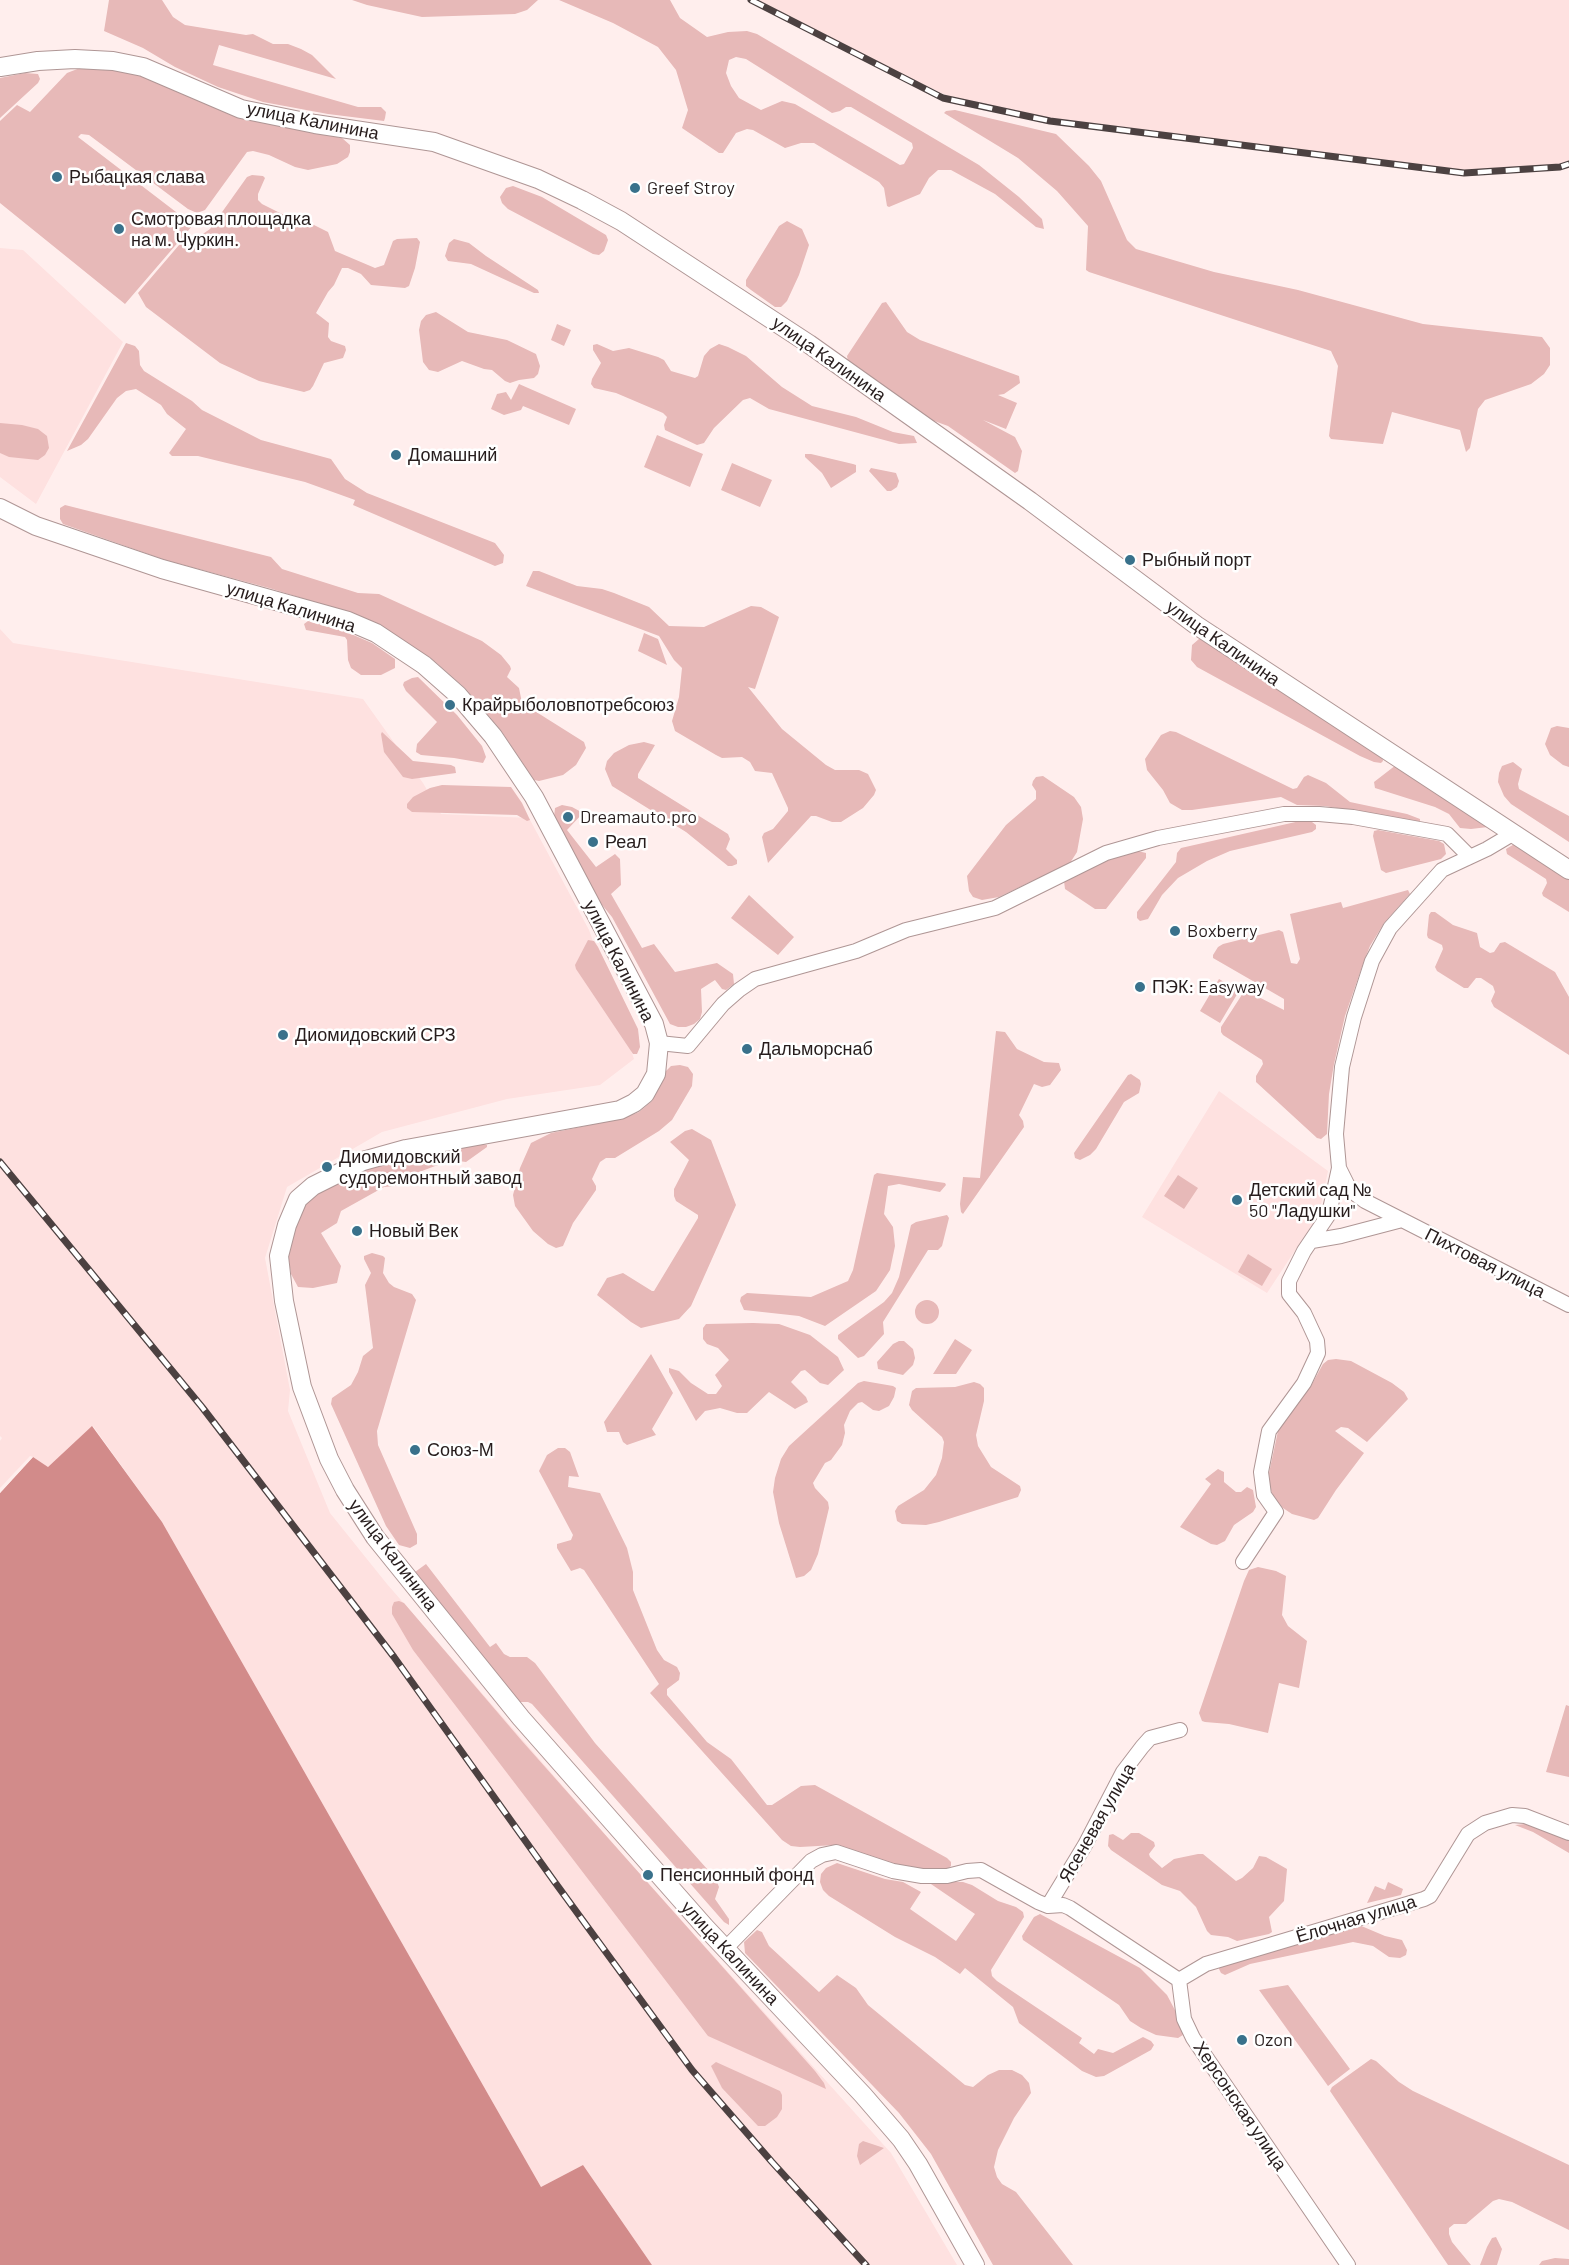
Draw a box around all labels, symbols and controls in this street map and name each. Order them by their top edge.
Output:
street label: улица Калинина [240,97,386,145]
place label: Рыбацкая слава [69,166,210,188]
marker: Рыбацкая слава [50,170,64,184]
place label: Greef Stroy [647,177,735,199]
marker: Greef Stroy [628,181,642,195]
place label: Смотровая площадка на м. Чуркин. [131,208,320,250]
marker: Смотровая площадка на м. Чуркин. [112,222,126,236]
street label: улица Калинина [764,309,894,409]
place label: Домашний [408,444,504,466]
marker: Домашний [389,448,403,462]
place label: Рыбный порт [1142,549,1260,571]
marker: Рыбный порт [1123,553,1137,567]
street label: улица Калинина [219,576,363,638]
street label: улица Калинина [1158,593,1288,693]
place label: Крайрыболовпотребсоюз [462,694,691,716]
marker: Крайрыболовпотребсоюз [443,698,457,712]
place label: Dreamauto.pro [580,806,697,828]
marker: Dreamauto.pro [561,810,575,824]
place label: Реал [605,831,646,853]
marker: Реал [586,835,600,849]
street label: улица Калинина [577,892,661,1030]
place label: Boxberry [1187,920,1258,942]
marker: Boxberry [1168,924,1182,938]
place label: ПЭК: Easyway [1152,976,1264,998]
marker: ПЭК: Easyway [1133,980,1147,994]
place label: Диомидовский СРЗ [295,1024,464,1046]
marker: Диомидовский СРЗ [276,1028,290,1042]
place label: Дальморснаб [759,1038,879,1060]
marker: Дальморснаб [740,1042,754,1056]
place label: Диомидовский судоремонтный завод [339,1146,535,1188]
marker: Диомидовский судоремонтный завод [320,1160,334,1174]
place label: Детский сад № 50 "Ладушки" [1249,1179,1377,1222]
marker: Детский сад № 50 "Ладушки" [1230,1193,1244,1207]
place label: Новый Век [369,1220,464,1242]
street label: Пихтовая улица [1418,1222,1552,1304]
marker: Новый Век [350,1224,364,1238]
place label: Союз-М [427,1439,495,1461]
marker: Союз-М [408,1443,422,1457]
street label: улица Калинина [341,1491,445,1619]
street label: Ясеневая улица [1053,1758,1141,1888]
place label: Пенсионный фонд [660,1864,825,1886]
marker: Пенсионный фонд [641,1868,655,1882]
street label: Ёлочная улица [1290,1890,1422,1948]
street label: улица Калинина [673,1893,787,2013]
place label: Ozon [1254,2029,1293,2051]
marker: Ozon [1235,2033,1249,2047]
street label: Херсонская улица [1187,2035,1293,2177]

